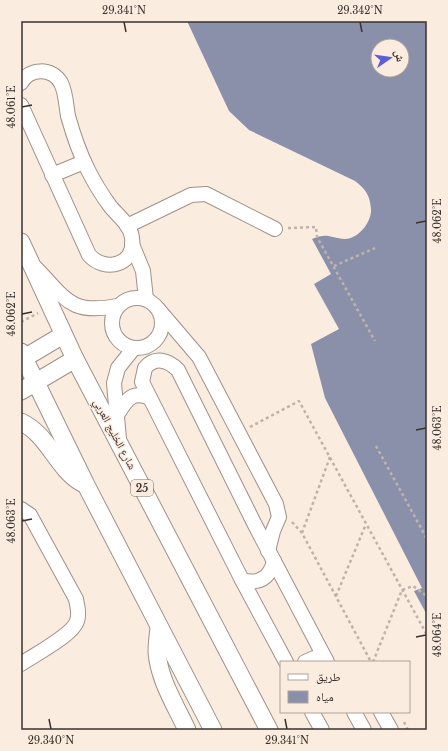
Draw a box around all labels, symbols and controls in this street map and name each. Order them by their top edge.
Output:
text: 29.341°N [102,4,146,17]
text: 29.342°N [337,4,383,17]
north arrow [370,38,410,78]
text: ش [391,48,408,64]
text: 48.061°E [5,85,18,129]
text: 48.062°E [431,199,444,243]
text: 48.062°E [5,292,18,336]
street label: شارع الخليج العربي [89,396,139,473]
text: 48.063°E [431,406,444,450]
road number: 25 [131,480,153,496]
text: 48.063°E [5,499,18,543]
text: 48.064°E [431,613,444,657]
legend [280,661,410,713]
text: طريق [316,669,341,684]
text: مياه [316,689,334,704]
text: 29.340°N [28,734,74,747]
text: 29.341°N [265,734,309,747]

